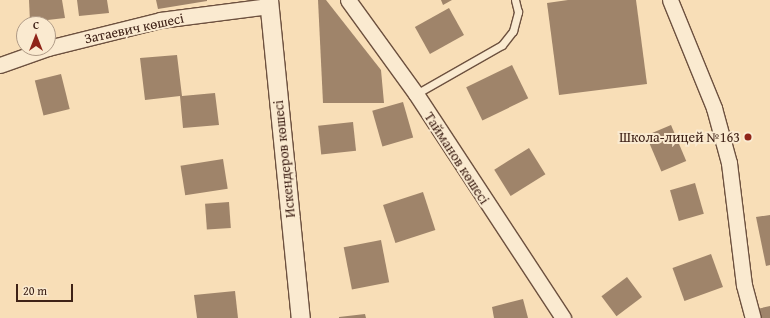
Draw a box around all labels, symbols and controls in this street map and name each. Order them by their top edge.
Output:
street label: Затаевич көшесі [83,9,185,47]
north arrow [16,16,56,56]
text: С [33,17,39,33]
street label: Искендеров көшесі [269,99,299,219]
street label: Тайманов көшесі [421,109,493,207]
place label: Школа-лицей №163 [619,129,740,145]
marker: Школа-лицей №163 [743,132,753,142]
scale bar [18,276,75,302]
text: 20 m [23,282,47,299]

